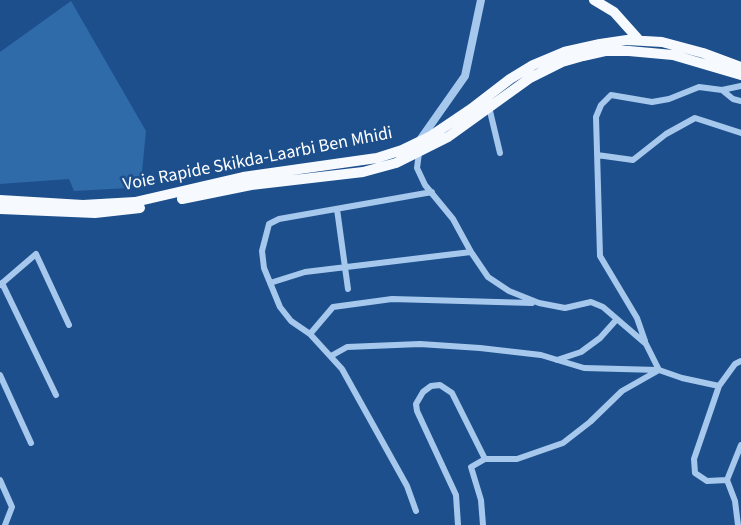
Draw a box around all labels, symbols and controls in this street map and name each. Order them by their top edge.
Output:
street label: Voie Rapide Skikda-Laarbi Ben Mhidi [122,123,394,197]

